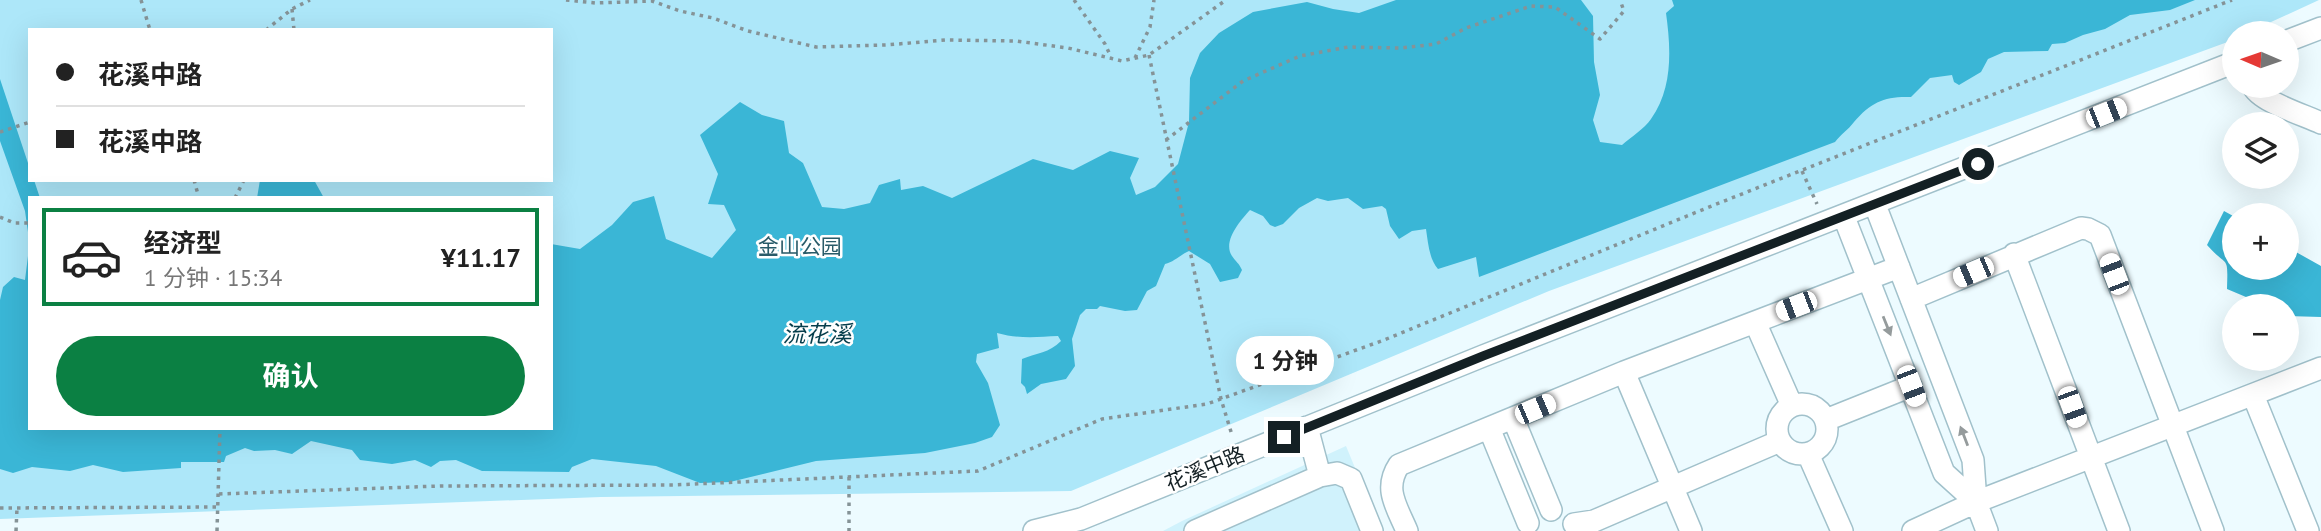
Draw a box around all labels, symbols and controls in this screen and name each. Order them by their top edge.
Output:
north arrow [2222,21,2300,98]
map controls [2222,21,2299,371]
text: 花溪中路 [98,58,202,91]
car [2083,95,2130,131]
button: layers [2222,112,2299,189]
text: 花溪中路 [98,125,202,158]
route start [1962,148,1994,180]
button: + [2222,203,2299,280]
icon: car [60,226,123,289]
text: 经济型 [144,226,222,259]
park label: 金山公园 [758,233,842,260]
text: ¥11.17 [441,241,521,274]
car [2097,251,2132,297]
car [1950,254,1997,290]
text: 1 分钟 · 15:34 [144,263,282,292]
car [1773,289,1820,323]
button: − [2222,294,2299,371]
one-way arrow [1882,316,1893,337]
water label: 流花溪 [783,319,855,348]
button: 确认 [56,336,525,416]
callout: 1 分钟 [1235,336,1333,384]
text: 1 分钟 [1253,346,1317,375]
car [1894,363,1929,409]
car [2055,384,2090,430]
car [1512,391,1559,427]
route end [1268,421,1300,453]
one-way arrow [1958,425,1969,446]
street label: 花溪中路 [1161,440,1249,497]

